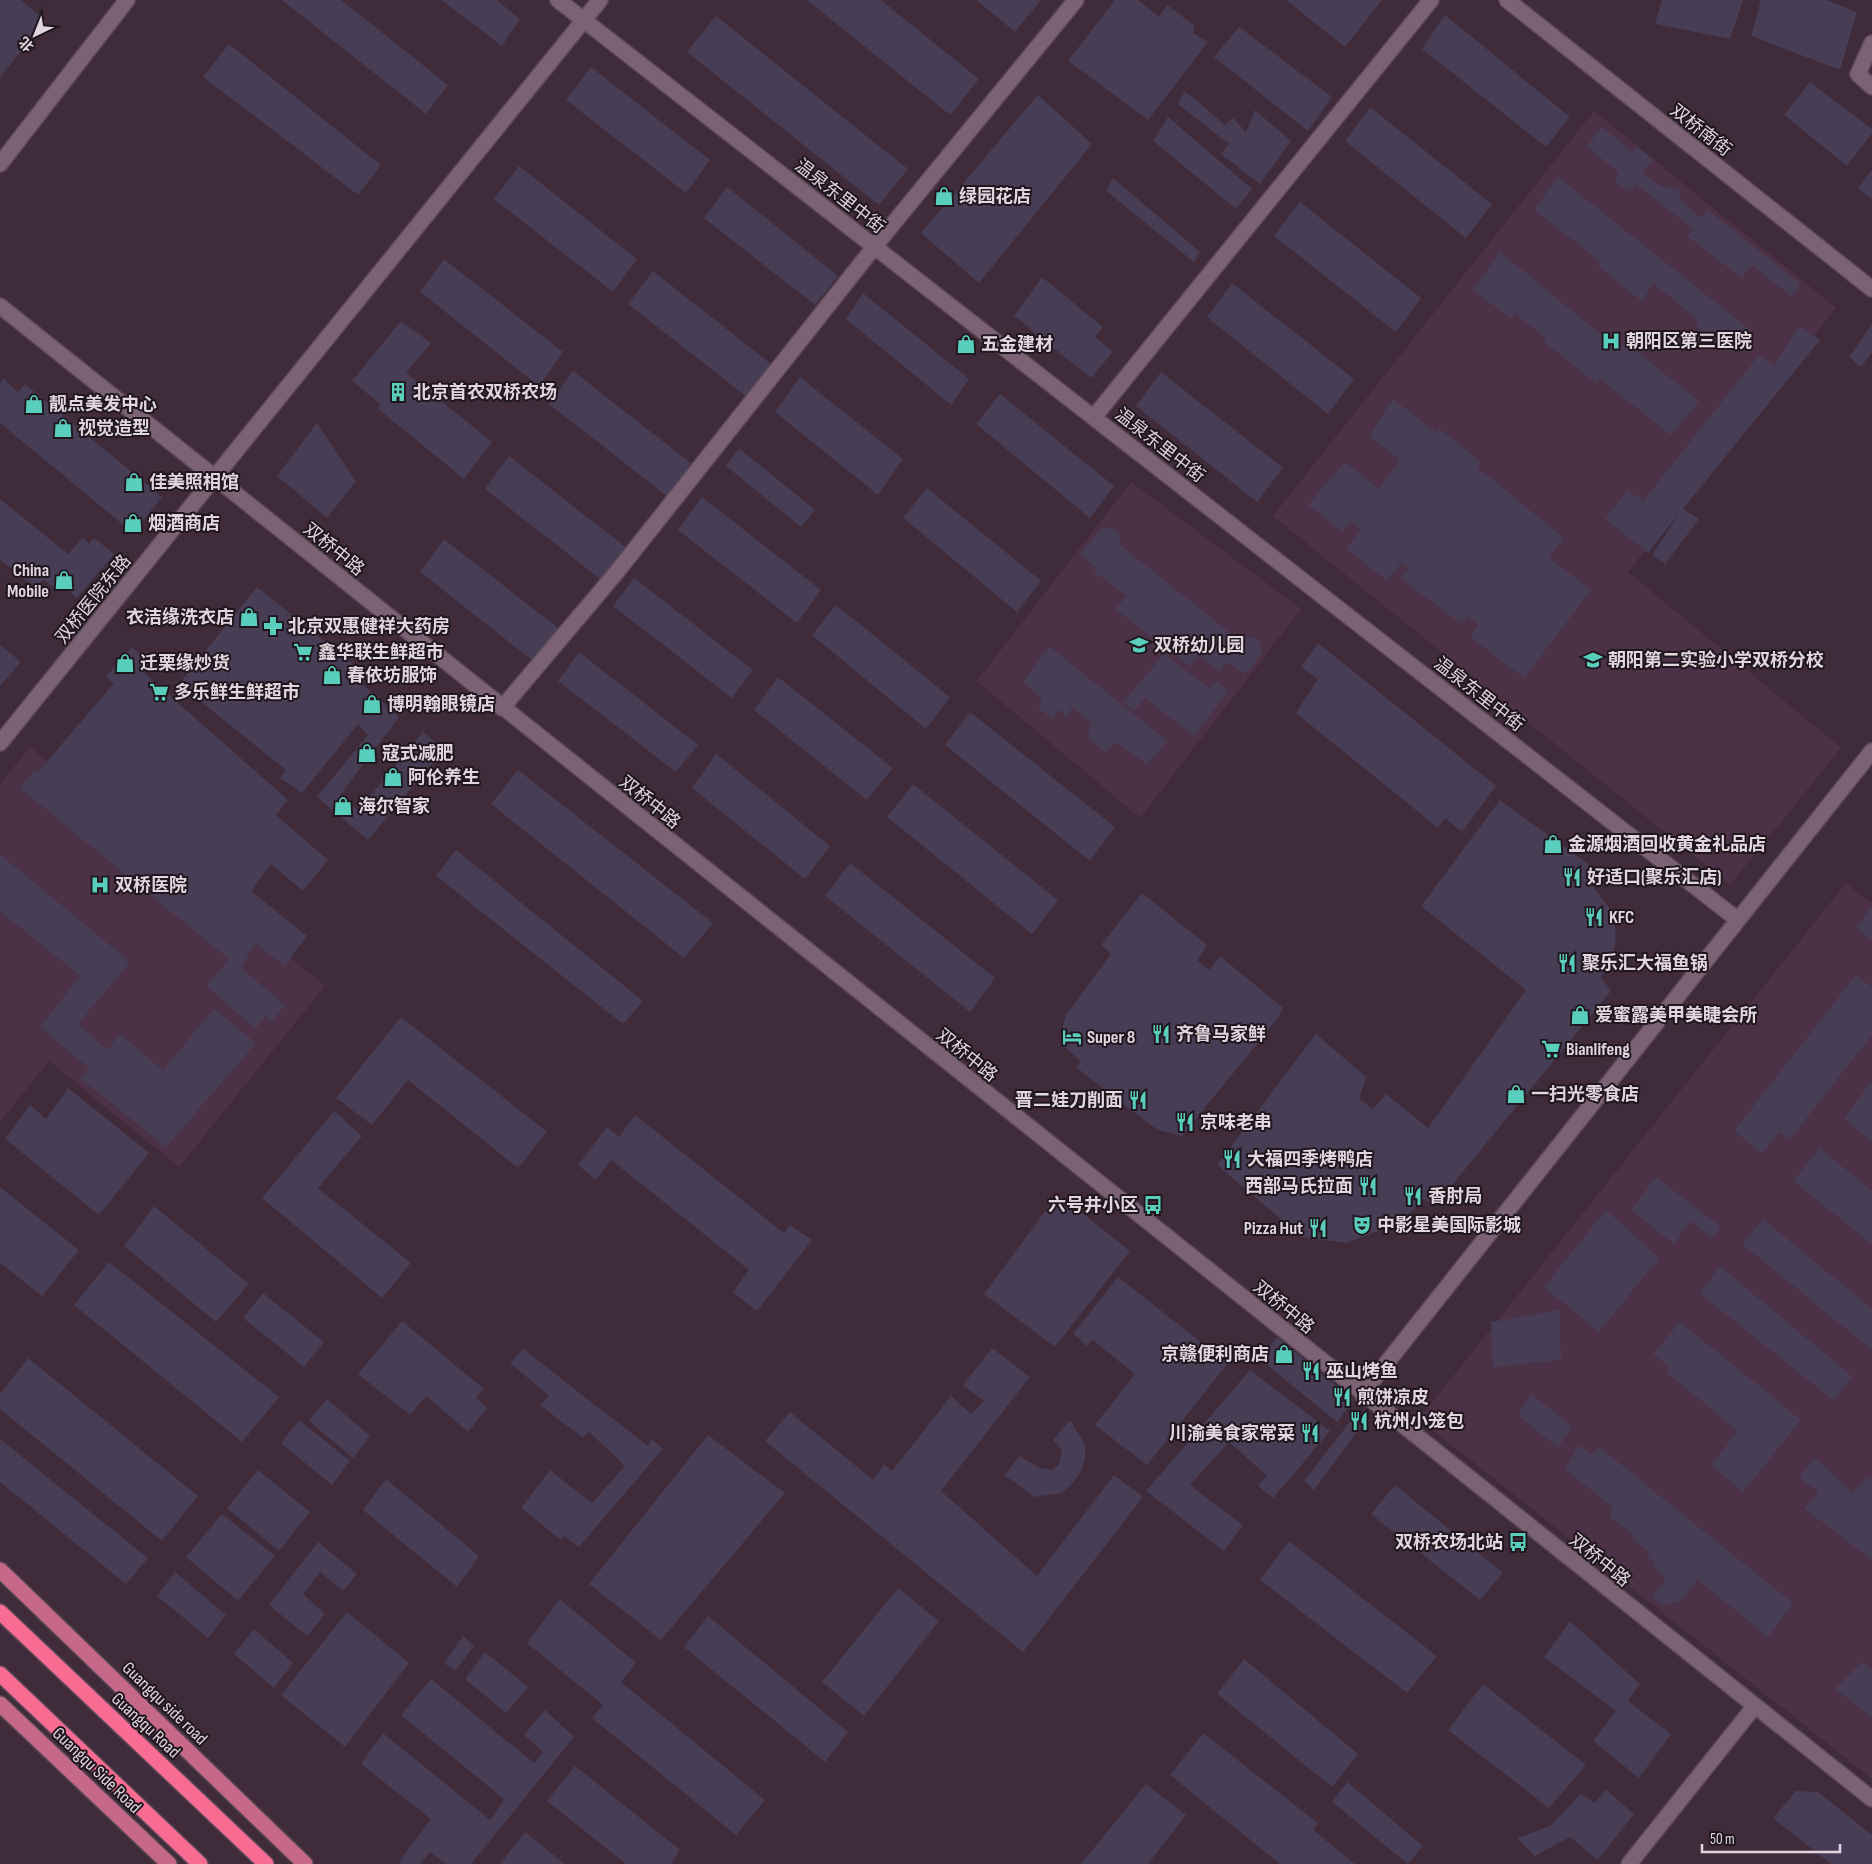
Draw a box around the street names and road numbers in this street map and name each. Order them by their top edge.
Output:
street label: 双桥南街 [1666,100,1736,161]
street label: 温泉东里中街 [791,155,889,238]
street label: 温泉东里中街 [1111,404,1209,487]
street label: 双桥中路 [299,519,368,580]
street label: 双桥医院东路 [51,551,136,648]
street label: 温泉东里中街 [1430,653,1528,736]
street label: 双桥中路 [615,772,684,833]
street label: 双桥中路 [932,1025,1001,1086]
street label: 双桥中路 [1249,1277,1318,1338]
street label: 双桥中路 [1565,1530,1634,1591]
street label: Guangqu side road [118,1657,212,1749]
street label: Guangqu Road [107,1688,184,1762]
street label: Guangqu Side Road [48,1723,145,1818]

